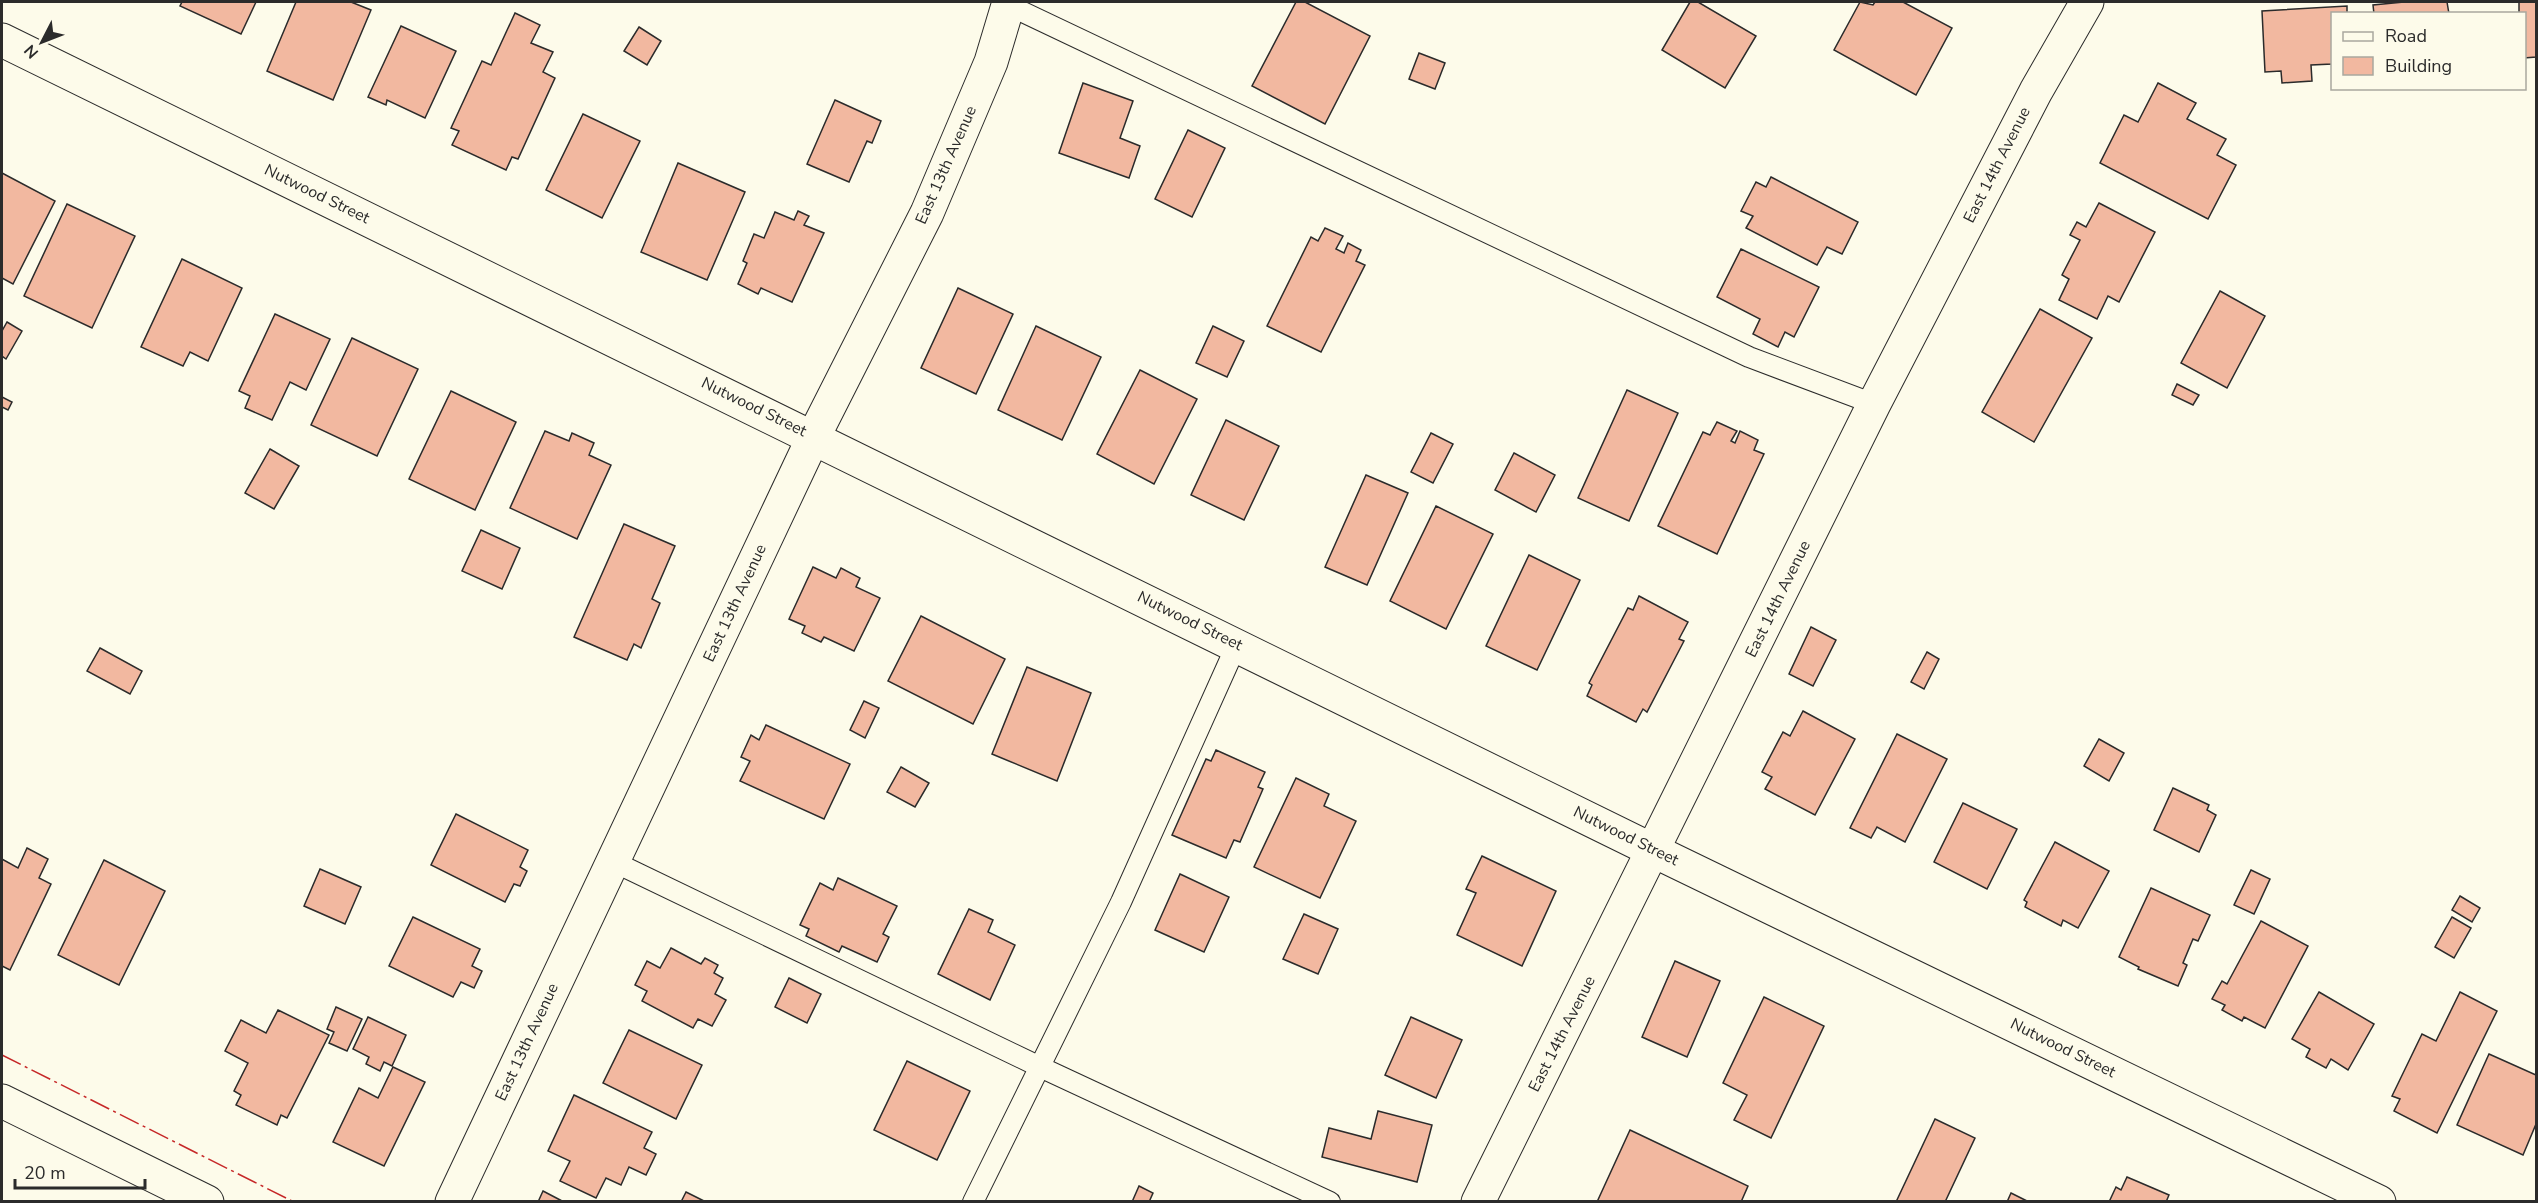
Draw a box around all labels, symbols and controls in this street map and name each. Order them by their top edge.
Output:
north arrow [12,12,72,72]
legend [2331,12,2526,90]
text: Road [2385,24,2427,48]
text: N [19,40,44,63]
text: Building [2385,54,2452,78]
street label: East 13th Avenue [910,102,982,228]
street label: East 14th Avenue [1958,103,2036,227]
street label: Nutwood Street [261,159,374,229]
street label: Nutwood Street [698,372,811,442]
street label: East 14th Avenue [1740,537,1816,661]
street label: East 13th Avenue [698,541,772,665]
street label: Nutwood Street [1134,586,1247,656]
street label: Nutwood Street [1570,801,1683,871]
street label: East 14th Avenue [1523,972,1601,1096]
street label: East 13th Avenue [490,980,564,1104]
street label: Nutwood Street [2007,1013,2120,1083]
scale bar [15,1152,146,1190]
text: 20 m [24,1161,66,1185]

